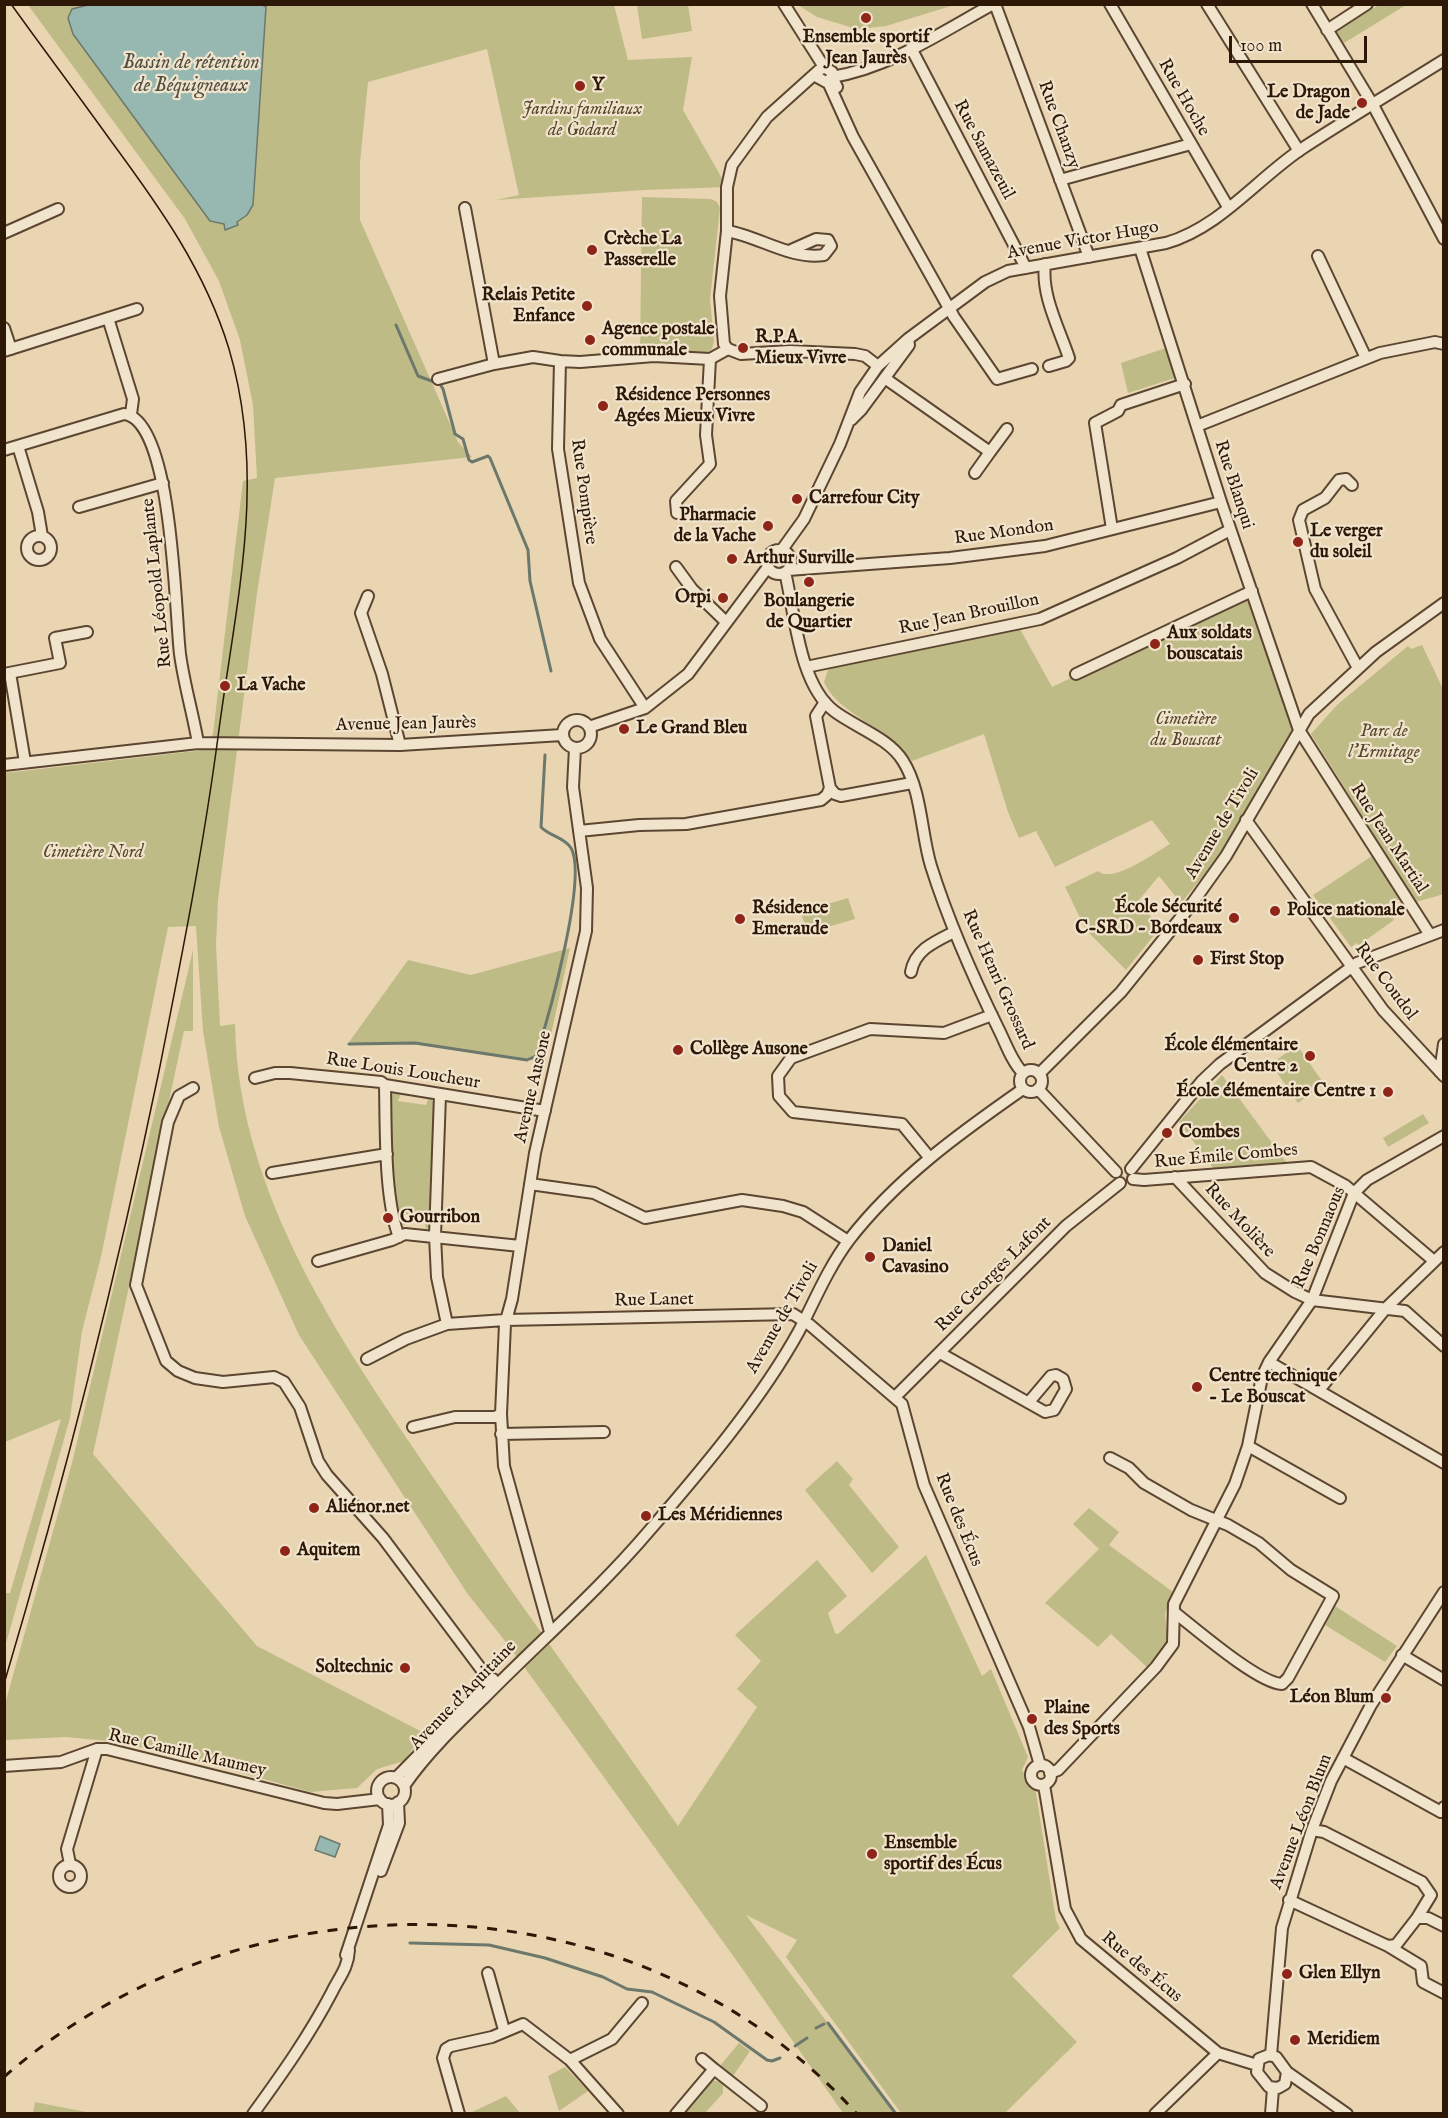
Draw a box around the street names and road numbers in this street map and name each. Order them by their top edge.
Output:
street label: Rue Hoche [1152,56,1214,140]
street label: Rue Chanzy [1032,78,1084,172]
street label: Rue Samazeuil [948,97,1018,203]
street label: Avenue Victor Hugo [1006,217,1160,265]
street label: Rue Pompière [565,438,601,546]
street label: Rue Blanqui [1208,438,1258,532]
street label: Rue Léopold Laplante [138,497,178,669]
street label: Rue Mondon [953,515,1055,551]
street label: Rue Jean Brouillon [897,590,1041,640]
street label: Avenue Jean Jaurès [336,713,476,737]
street label: Avenue de Tivoli [1181,765,1265,883]
street label: Rue Jean Martial [1344,780,1432,898]
street label: Rue Henri Grossard [956,907,1038,1053]
street label: Rue Coudol [1349,939,1421,1025]
street label: Avenue Ausone [511,1029,557,1145]
street label: Rue Louis Loucheur [324,1049,482,1095]
street label: Rue Émile Combes [1153,1140,1299,1174]
street label: Rue Molière [1199,1179,1279,1263]
street label: Rue Bonnaous [1289,1184,1351,1292]
street label: Rue Georges Lafont [932,1213,1056,1337]
street label: Avenue de Tivoli [742,1258,824,1378]
street label: Rue Lanet [614,1290,694,1312]
street label: Rue des Écus [929,1470,987,1570]
street label: Avenue d'Aquitaine [406,1637,522,1755]
street label: Rue Camille Maumey [106,1725,268,1783]
street label: Avenue Léon Blum [1266,1751,1338,1893]
street label: Rue des Écus [1096,1928,1186,2008]

